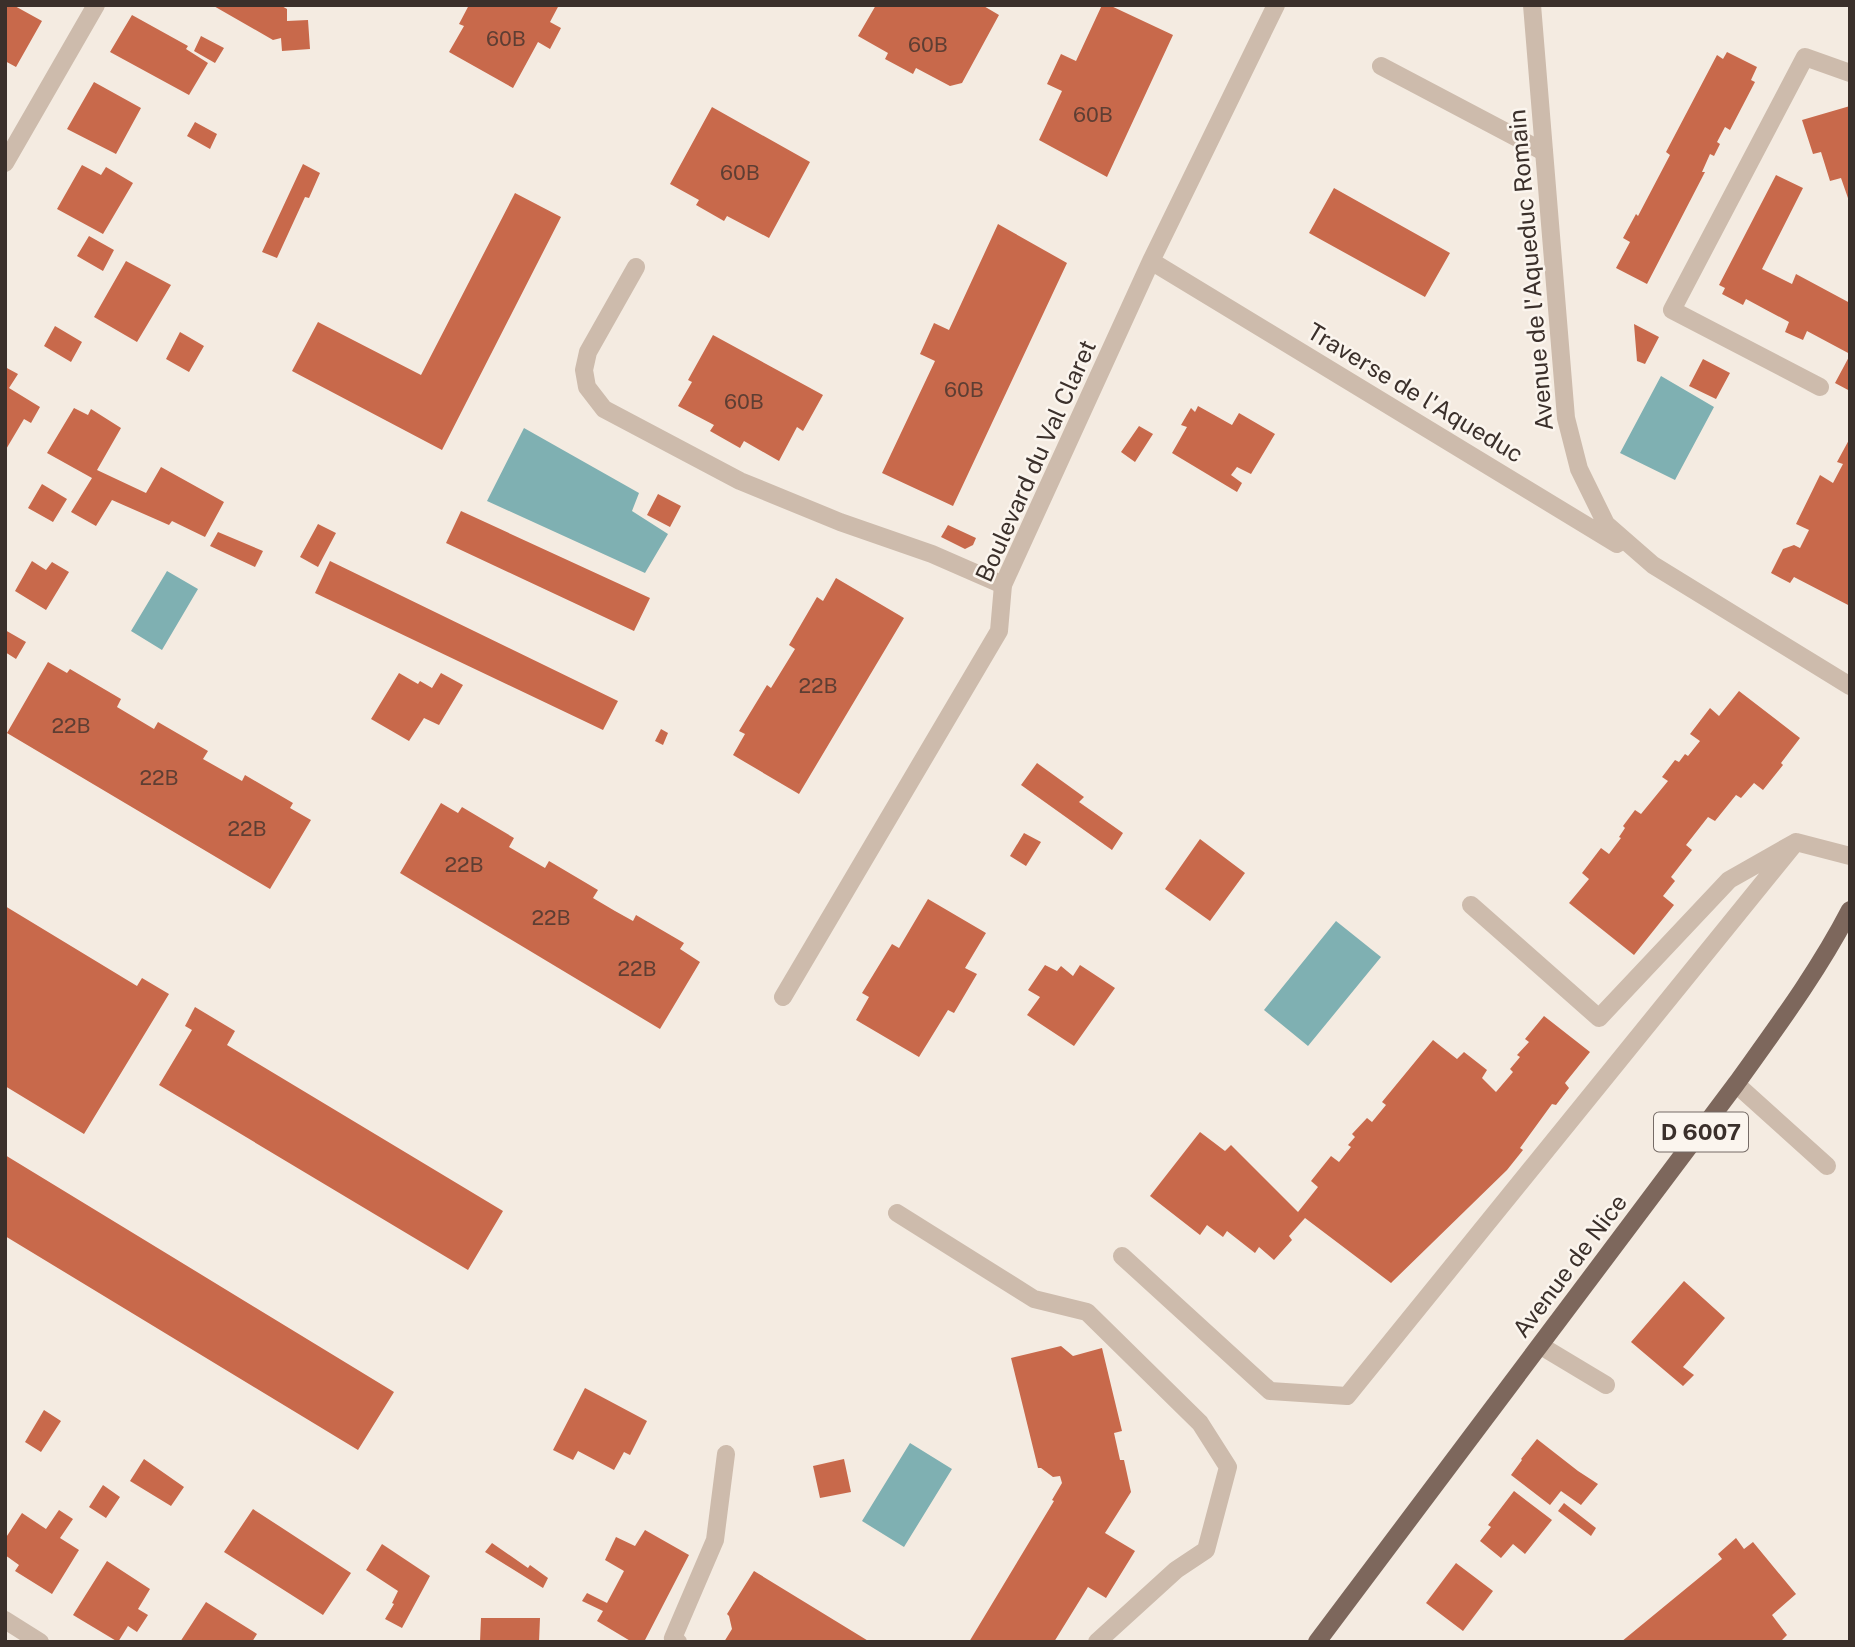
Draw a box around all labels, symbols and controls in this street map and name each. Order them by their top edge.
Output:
house number: 60B [486,26,526,51]
house number: 60B [908,32,948,57]
house number: 60B [1073,102,1113,127]
street label: Avenue de l'Aqueduc Romain [1502,108,1558,432]
house number: 60B [720,160,760,185]
street label: Traverse de l'Aqueduc [1303,317,1528,468]
street label: Boulevard du Val Claret [969,335,1101,586]
house number: 60B [944,377,984,402]
house number: 60B [724,389,764,414]
house number: 22B [798,673,838,698]
house number: 22B [51,713,91,738]
house number: 22B [139,765,179,790]
house number: 22B [227,816,267,841]
house number: 22B [444,852,484,877]
house number: 22B [531,905,571,930]
house number: 22B [617,956,657,981]
road number: D 6007 [1654,1112,1748,1152]
street label: Avenue de Nice [1506,1188,1632,1343]

